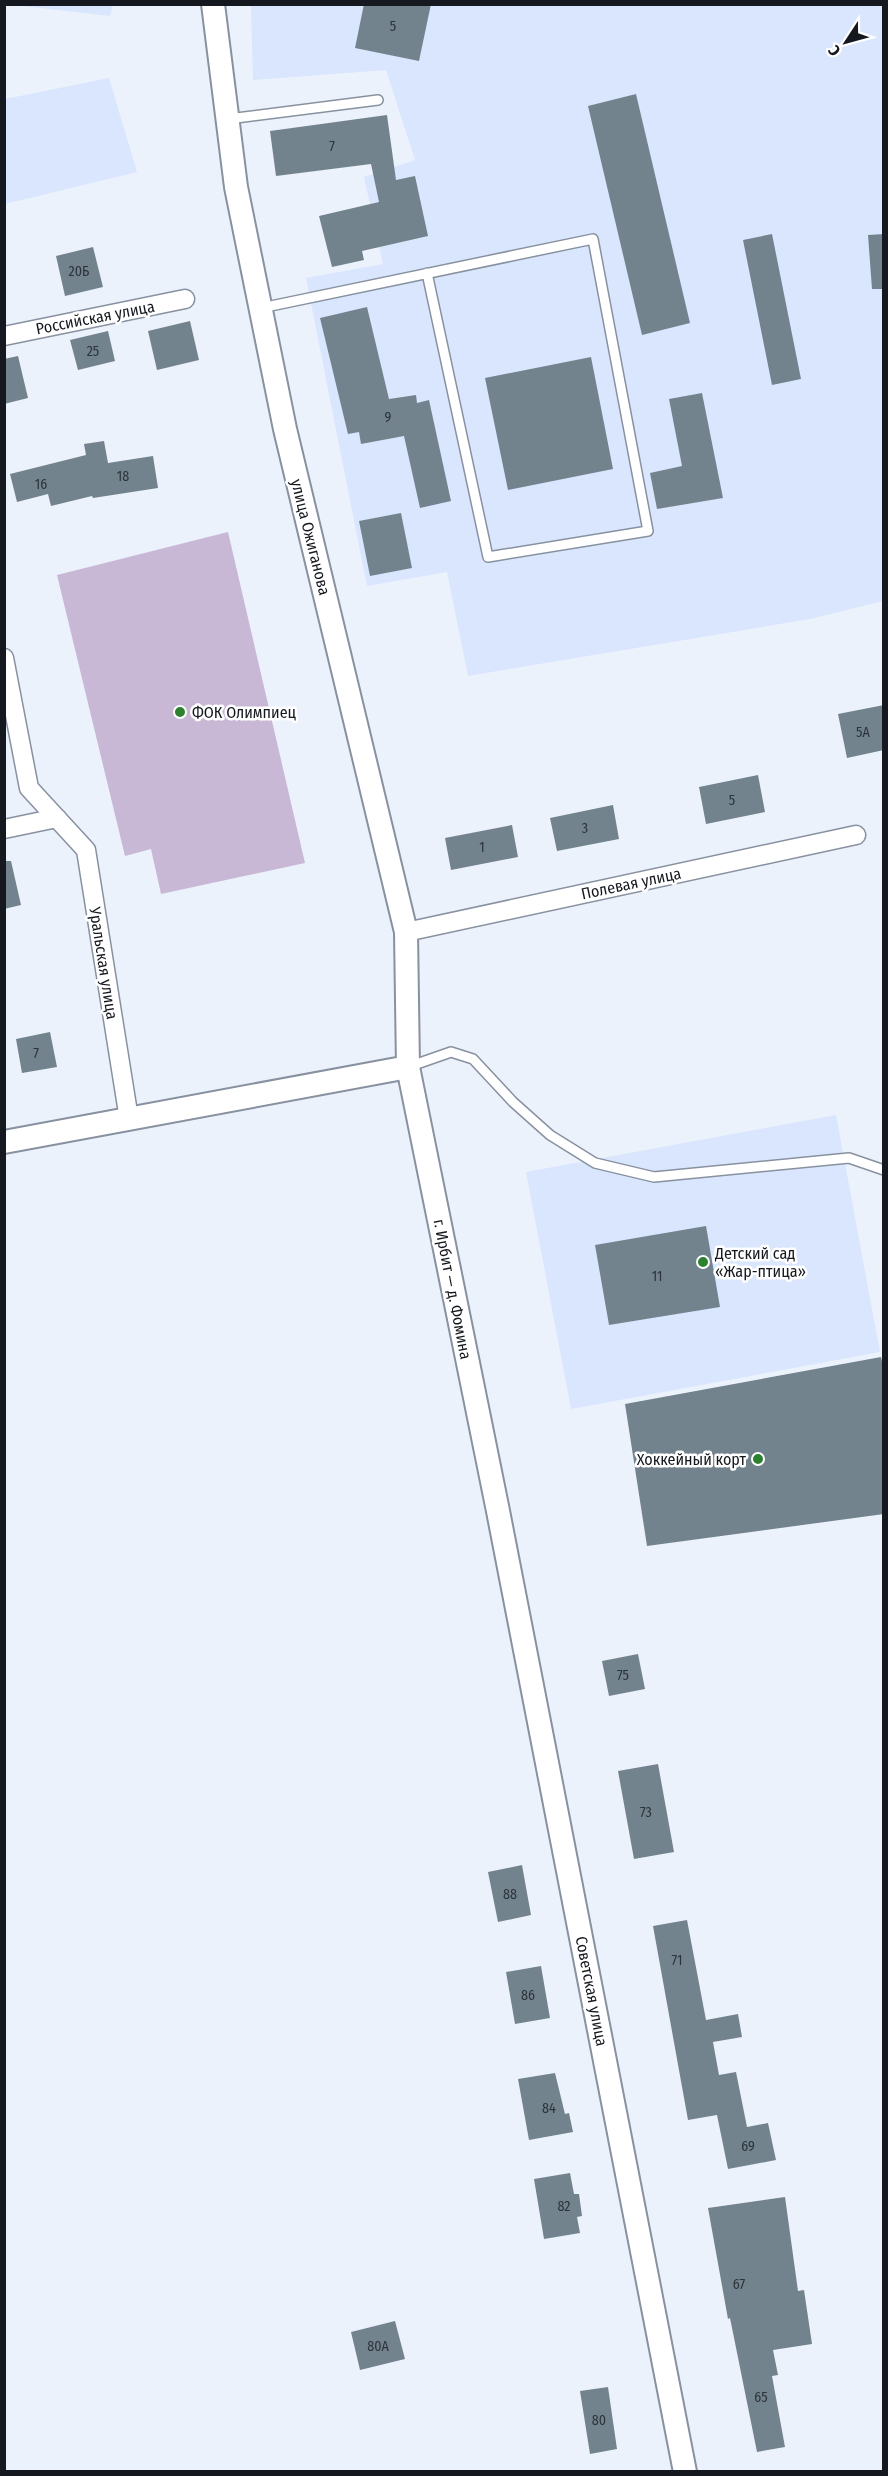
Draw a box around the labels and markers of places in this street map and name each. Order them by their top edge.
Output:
place label: ФОК Олимпиец [192,703,297,722]
marker: ФОК Олимпиец [173,705,187,719]
place label: Детский сад «Жар-птица» [714,1244,806,1281]
marker: Детский сад «Жар-птица» [696,1255,710,1269]
place label: Хоккейный корт [637,1450,747,1469]
marker: Хоккейный корт [751,1452,765,1466]

